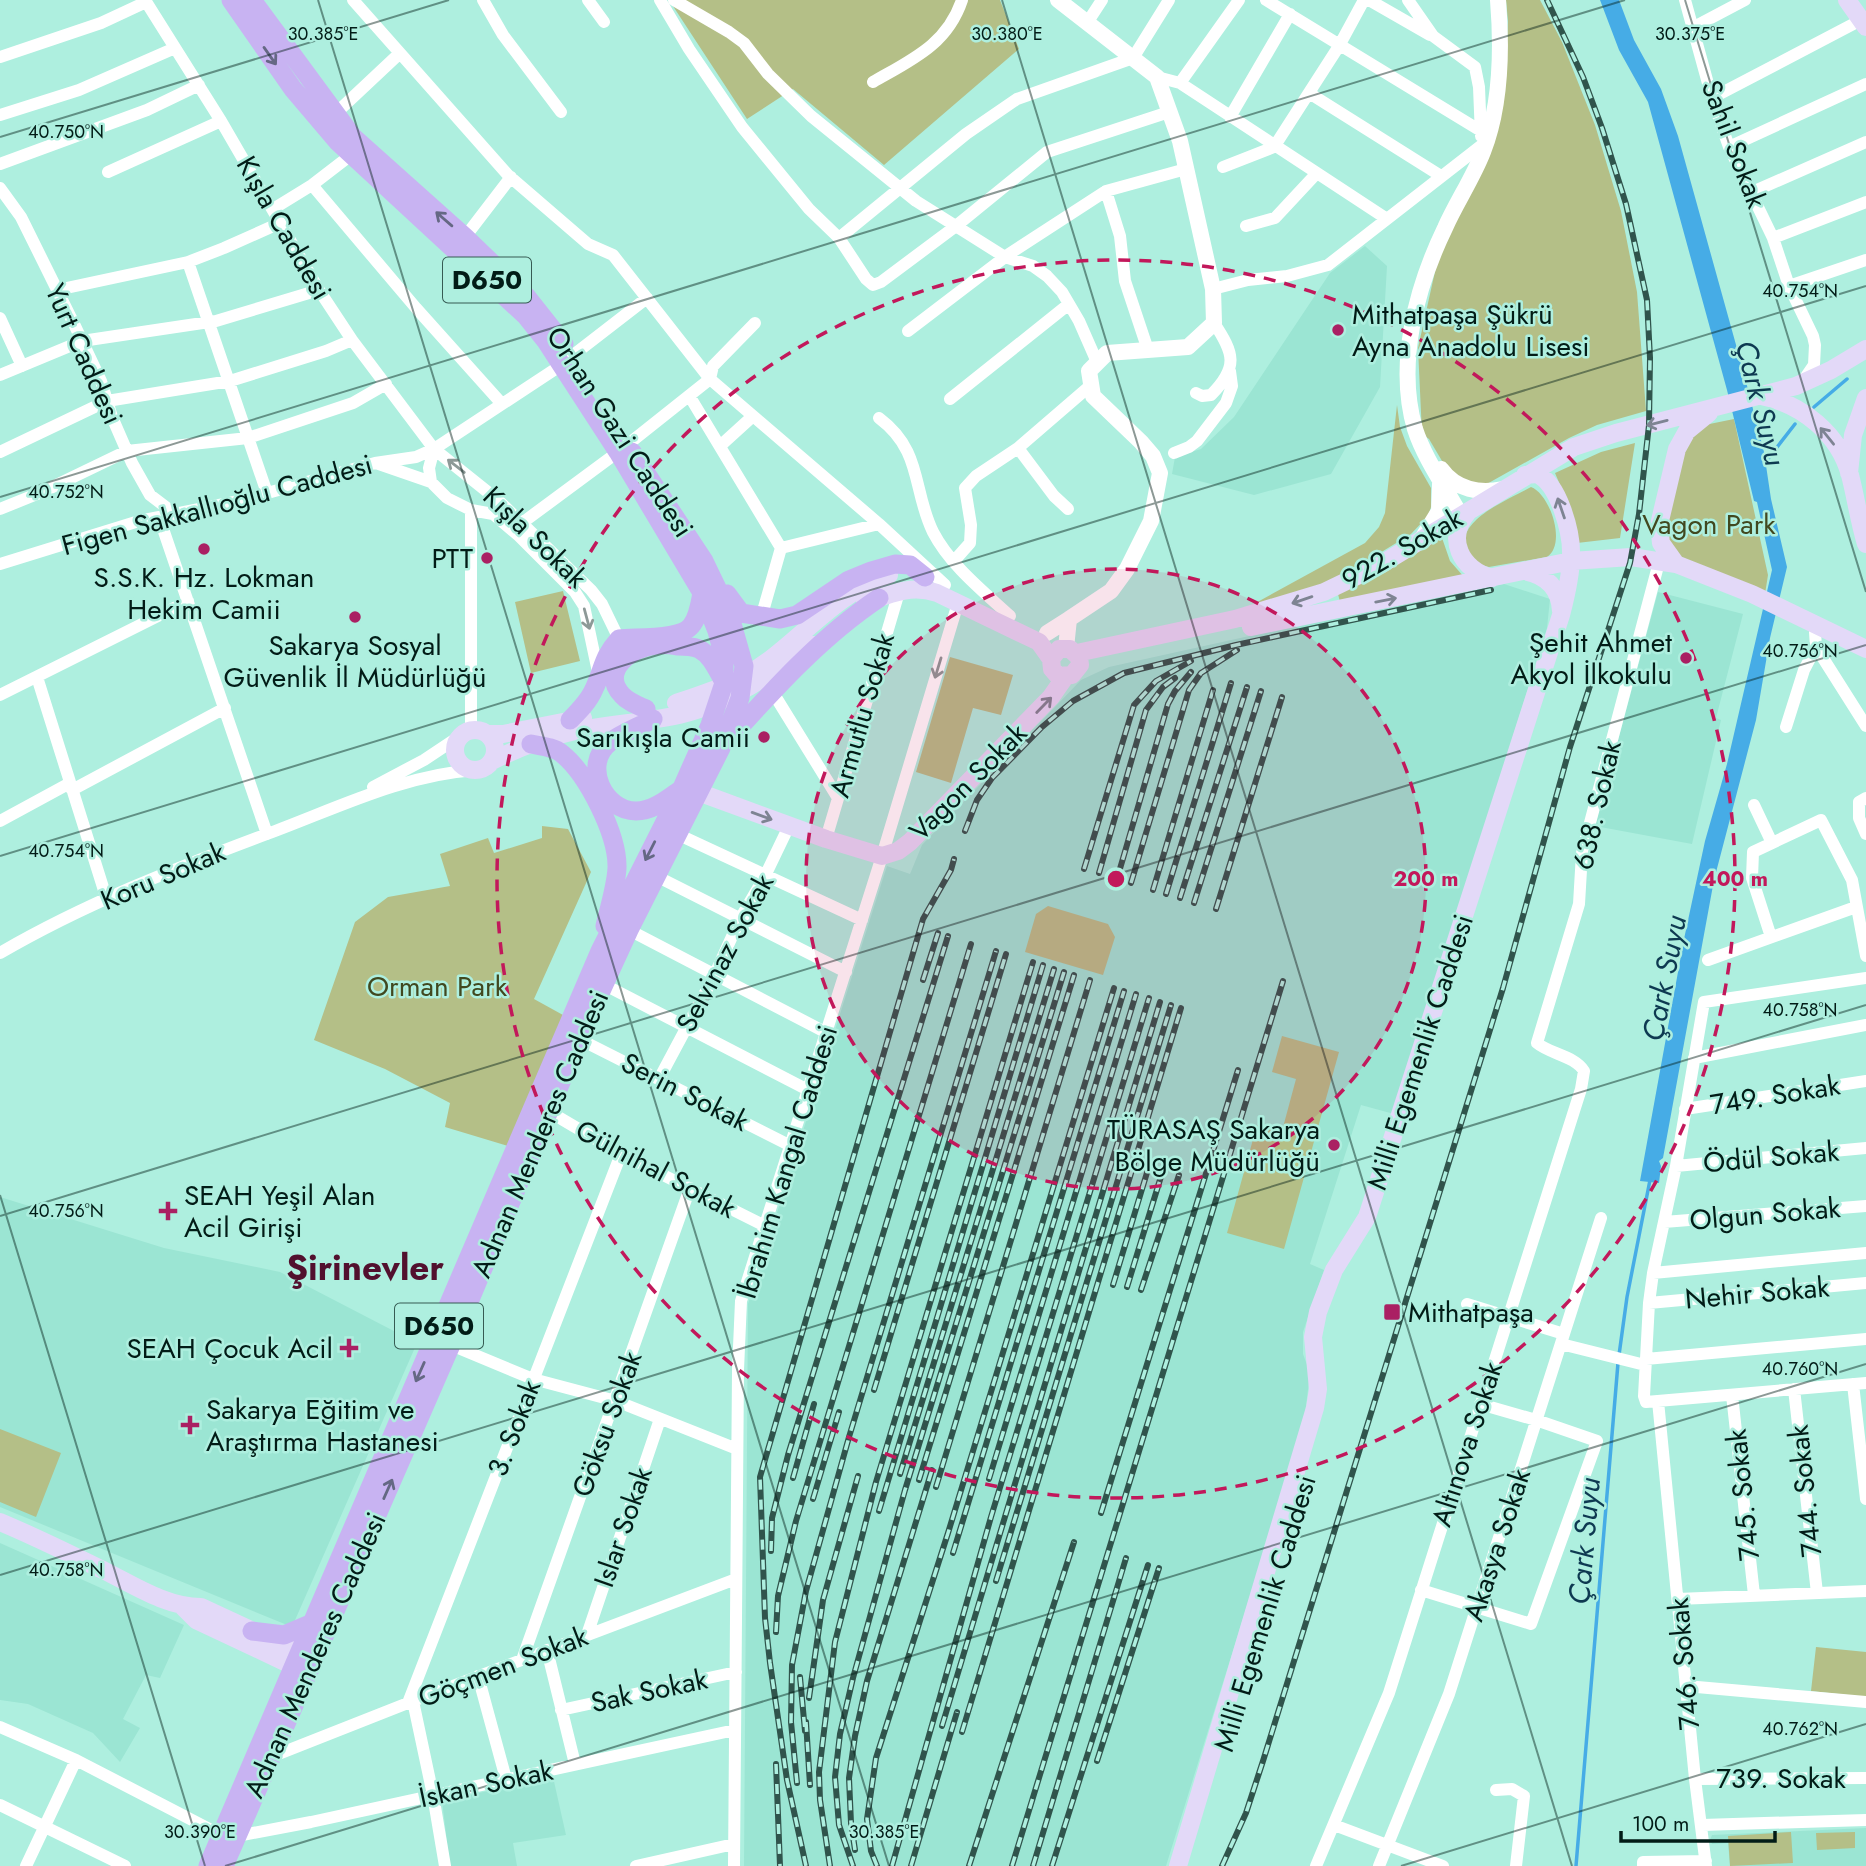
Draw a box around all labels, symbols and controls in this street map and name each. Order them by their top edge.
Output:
text: 30.385°E [288,21,358,47]
text: 30.380°E [971,21,1043,47]
text: 30.375°E [1655,21,1725,47]
one-way arrow [263,46,277,65]
street label: Sahil Sokak [1691,74,1777,215]
text: 40.750°N [28,119,104,145]
street label: Kışla Caddesi [226,148,342,308]
one-way arrow [435,211,453,227]
road number: D650 [443,258,531,302]
street label: Yurt Caddesi [35,277,133,431]
text: 40.754°N [1762,278,1838,304]
place label: Mithatpaşa Şükrü Ayna Anadolu Lisesi [1352,294,1590,367]
street label: Orhan Gazi Caddesi [536,318,704,546]
marker: Mithatpaşa Şükrü Ayna Anadolu Lisesi [1330,322,1346,338]
water label: Çark Suyu [1725,336,1797,470]
one-way arrow [1646,417,1669,430]
one-way arrow [1819,427,1834,445]
street label: Figen Sakkallıoğlu Caddesi [57,444,377,566]
one-way arrow [448,459,466,474]
street label: Kışla Sokak [473,477,597,598]
text: 40.752°N [28,479,104,505]
street label: 922. Sokak [1334,498,1471,600]
one-way arrow [1554,498,1566,520]
park label: Vagon Park [1642,504,1776,545]
place label: PTT [432,538,473,579]
marker: S.S.K. Hz. Lokman Hekim Camii [196,541,212,557]
marker: PTT [479,550,495,566]
place label: S.S.K. Hz. Lokman Hekim Camii [94,557,314,630]
one-way arrow [1374,592,1397,606]
one-way arrow [1292,595,1314,607]
one-way arrow [582,608,595,630]
marker: Sakarya Sosyal Güvenlik İl Müdürlüğü [347,609,363,625]
place label: Şehit Ahmet Akyol İlkokulu [1510,622,1672,695]
place label: Sakarya Sosyal Güvenlik İl Müdürlüğü [223,625,487,698]
street label: Armutlu Sokak [819,627,905,802]
text: 40.756°N [1762,638,1838,664]
marker: Şehit Ahmet Akyol İlkokulu [1678,650,1694,666]
one-way arrow [931,657,944,679]
one-way arrow [1035,697,1052,714]
street label: Vagon Sokak [900,713,1037,850]
place label: Sarıkışla Camii [576,717,750,758]
marker: Sarıkışla Camii [756,729,772,745]
street label: 638. Sokak [1562,736,1632,874]
one-way arrow [750,811,772,823]
street label: Koru Sokak [94,831,232,921]
text: 40.754°N [28,838,104,864]
one-way arrow [643,840,657,861]
text: 200 m [1393,864,1459,894]
text: 400 m [1702,864,1768,894]
street label: Selvinaz Sokak [666,866,784,1039]
centre of rings [1104,867,1128,891]
street label: Milli Egemenlik Caddesi [1356,909,1484,1195]
water label: Çark Suyu [1631,911,1697,1045]
park label: Orman Park [367,966,508,1007]
street label: Adnan Menderes Caddesi [461,984,619,1284]
text: 40.758°N [1762,997,1838,1023]
street label: İbrahim Kangal Caddesi [726,1020,848,1304]
street label: Serin Sokak [614,1042,757,1142]
street label: 749. Sokak [1707,1064,1843,1125]
street label: Gülnihal Sokak [568,1109,744,1229]
place label: TÜRASAŞ Sakarya Bölge Müdürlüğü [1107,1109,1320,1182]
street label: Ödül Sokak [1701,1131,1841,1183]
marker: TÜRASAŞ Sakarya Bölge Müdürlüğü [1326,1137,1342,1153]
place label: SEAH Yeşil Alan Acil Girişi [184,1175,375,1248]
street label: Olgun Sokak [1688,1187,1843,1241]
text: 40.756°N [28,1198,104,1224]
marker: SEAH Yeşil Alan Acil Girişi [158,1201,178,1221]
district label: Şirinevler [286,1243,444,1293]
street label: Nehir Sokak [1683,1266,1832,1320]
place label: Mithatpaşa [1408,1292,1534,1333]
marker: Mithatpaşa [1382,1302,1402,1322]
road number: D650 [395,1303,483,1348]
place label: SEAH Çocuk Acil [126,1328,333,1369]
marker: SEAH Çocuk Acil [339,1338,359,1358]
street label: Göksu Sokak [562,1345,653,1503]
street label: Altınova Sokak [1421,1356,1513,1532]
text: 40.760°N [1762,1356,1838,1382]
one-way arrow [413,1361,426,1382]
street label: 3. Sokak [477,1373,551,1482]
place label: Sakarya Eğitim ve Araştırma Hastanesi [206,1389,439,1462]
marker: Sakarya Eğitim ve Araştırma Hastanesi [180,1415,200,1435]
street label: 744. Sokak [1778,1422,1832,1559]
street label: 745. Sokak [1716,1426,1770,1563]
street label: Islar Sokak [583,1461,663,1593]
street label: Akasya Sokak [1453,1463,1541,1627]
street label: Milli Egemenlik Caddesi [1203,1470,1327,1756]
water label: Çark Suyu [1557,1476,1611,1606]
one-way arrow [382,1479,395,1500]
street label: Adnan Menderes Caddesi [233,1506,397,1804]
text: 40.758°N [28,1557,104,1583]
street label: 746. Sokak [1658,1595,1710,1732]
street label: Göçmen Sokak [412,1616,594,1718]
street label: Sak Sokak [587,1659,712,1723]
text: 40.762°N [1762,1716,1838,1742]
street label: İskan Sokak [415,1750,557,1818]
street label: 739. Sokak [1716,1758,1847,1799]
scale bar [1621,1800,1775,1844]
text: 100 m [1632,1809,1689,1839]
text: 30.390°E [164,1819,236,1845]
text: 30.385°E [849,1819,919,1845]

